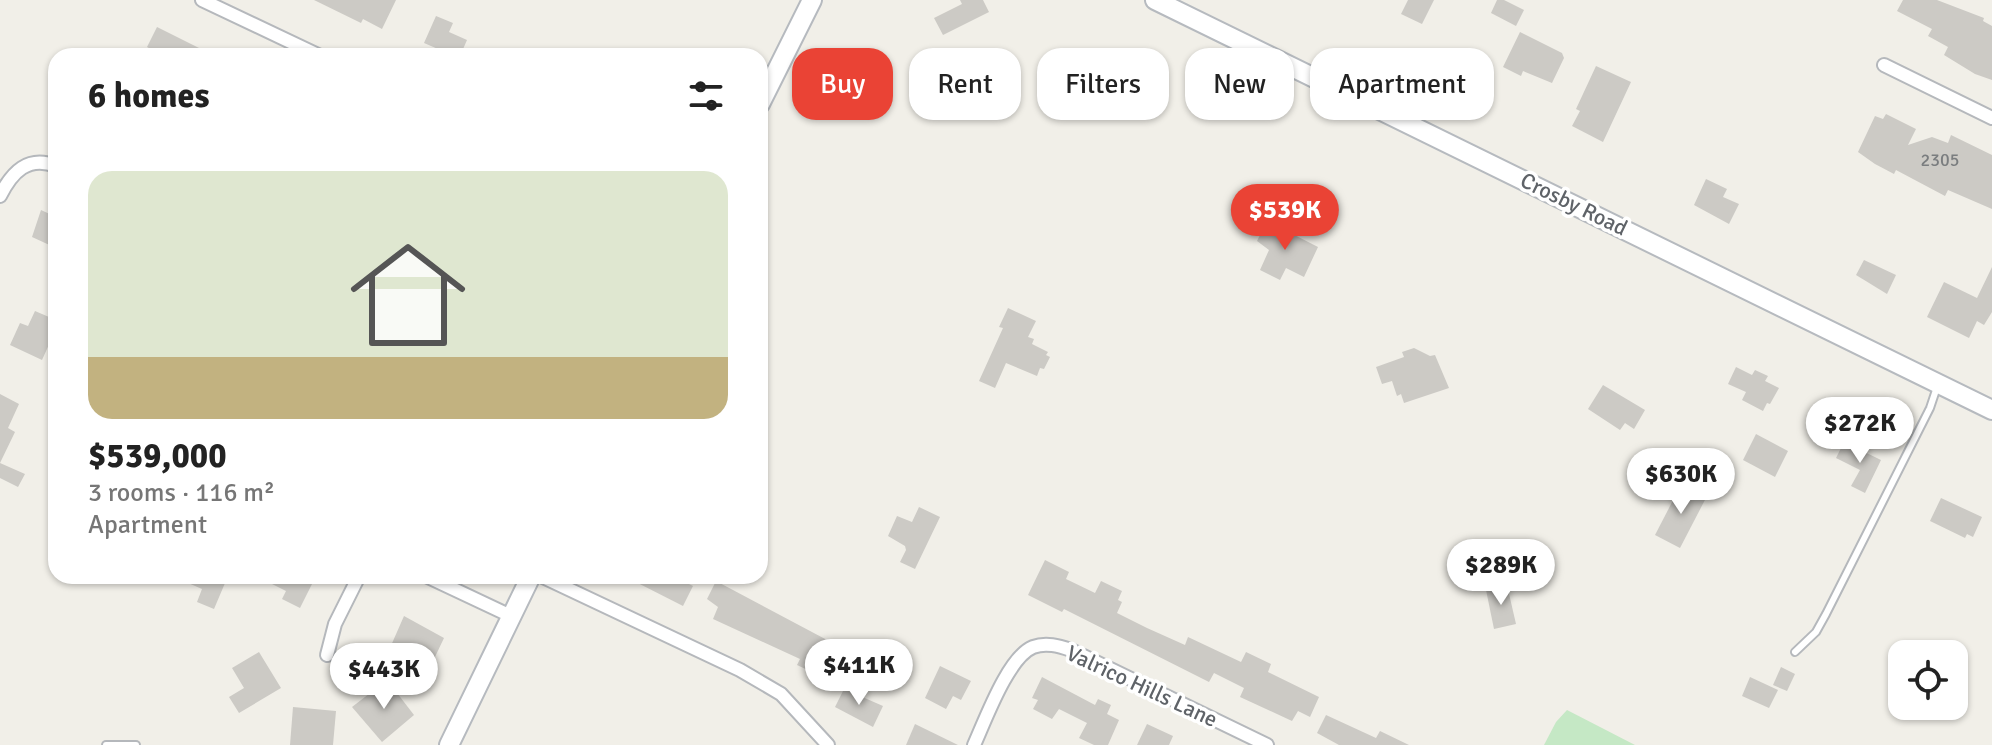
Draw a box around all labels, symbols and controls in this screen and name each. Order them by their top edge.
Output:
chip: Buy [792,48,893,120]
chip: Rent [909,48,1021,120]
chip: Filters [1037,48,1169,120]
chip: New [1185,48,1294,120]
chip: Apartment [1310,48,1494,120]
icon: filters [684,74,728,118]
text: 6 homes [88,75,209,117]
house number: 2305 [1921,149,1959,171]
street label: Crosby Road [1516,166,1632,242]
pin: $539K [1229,184,1341,252]
text: $539K [1249,194,1321,226]
icon: home [336,223,480,367]
pin: $272K [1804,397,1916,465]
text: $272K [1824,407,1896,439]
text: $539,000 [88,435,227,477]
pin: $630K [1625,448,1737,516]
text: $630K [1645,458,1717,490]
text: 3 rooms · 116 m² [88,477,275,509]
text: Apartment [88,509,207,541]
pin: $289K [1445,539,1557,607]
text: $289K [1465,549,1537,581]
pin: $411K [803,639,915,707]
street label: Valrico Hills Lane [1062,639,1222,733]
map controls [1888,640,1968,720]
button: locate [1888,640,1968,720]
pin: $443K [328,643,440,711]
text: $411K [823,649,895,681]
text: $443K [348,653,420,685]

